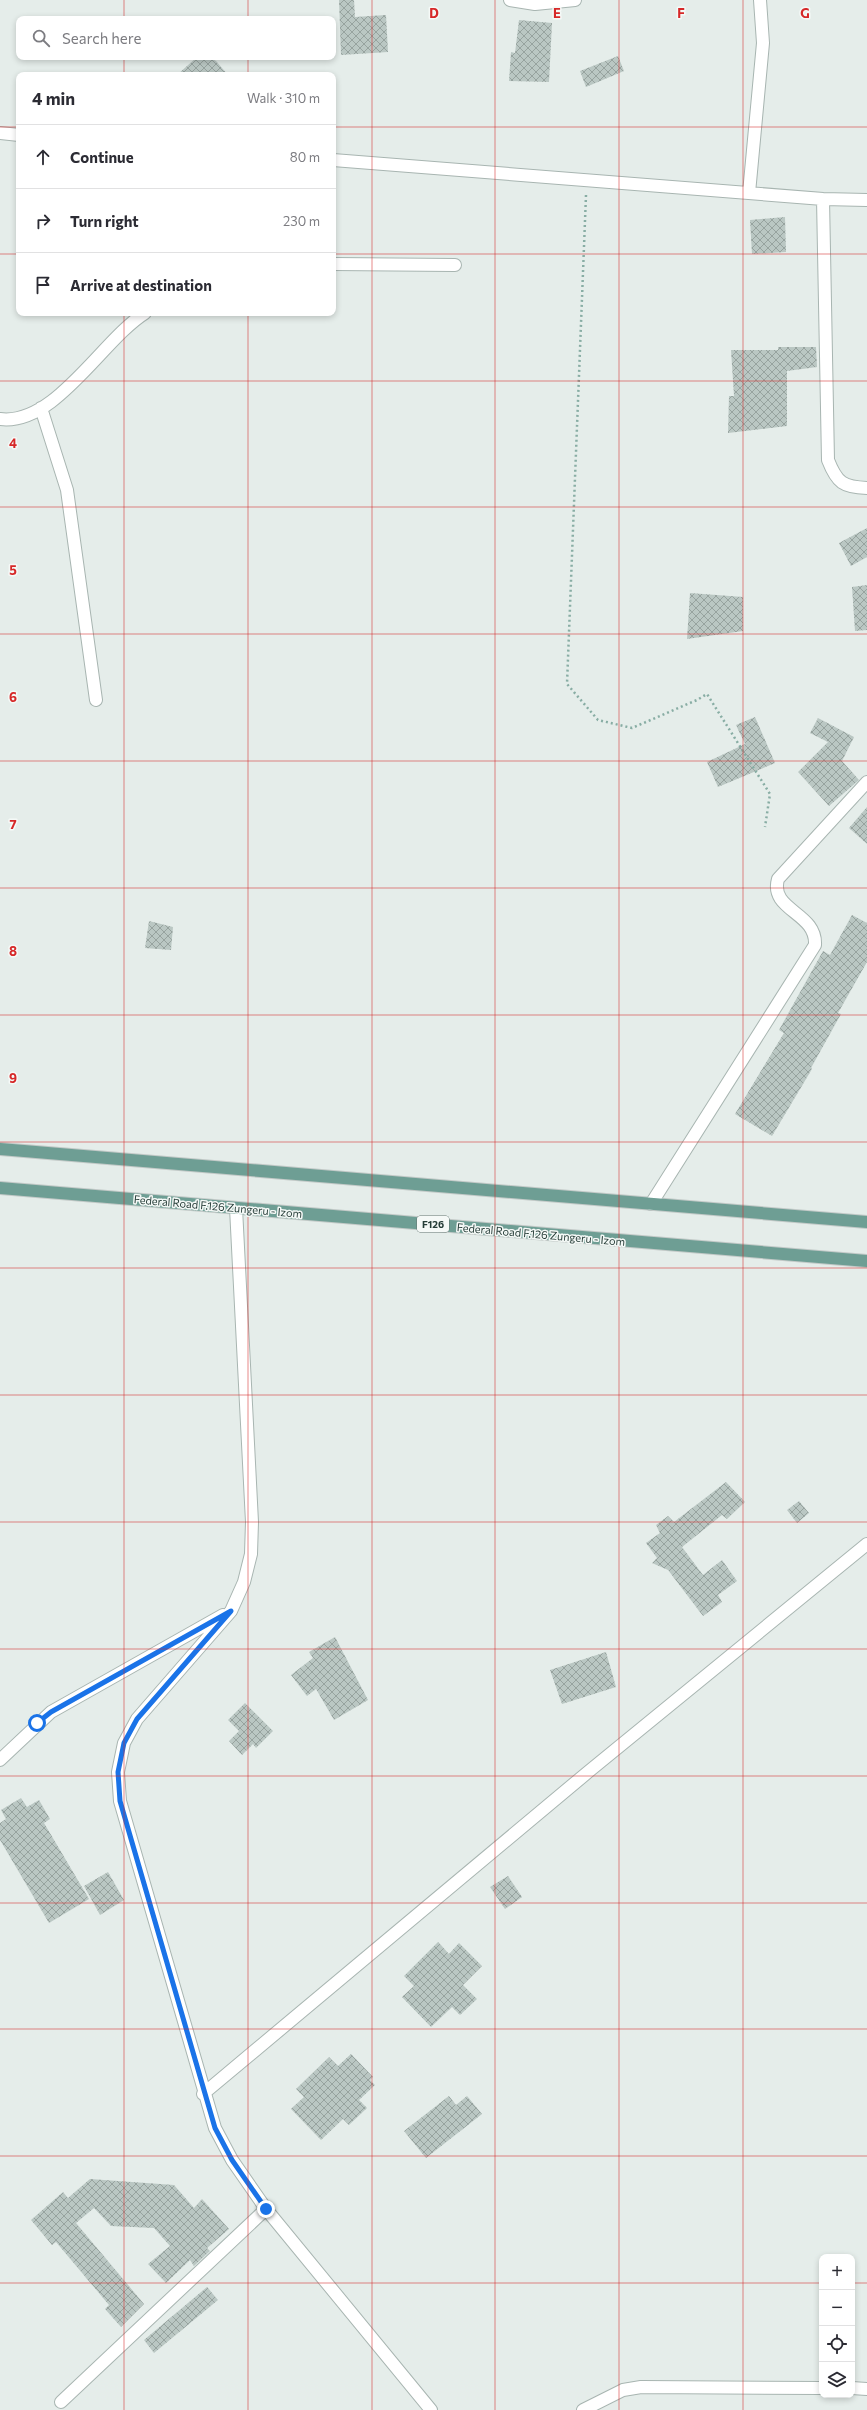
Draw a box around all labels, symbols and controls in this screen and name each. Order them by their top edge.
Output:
text: D [429,5,439,21]
text: E [553,5,561,21]
text: F [677,5,685,21]
text: G [800,5,810,21]
search box [16,16,336,60]
icon: search [30,27,52,49]
text: Search here [62,29,141,47]
text: 4 min [32,88,75,109]
text: Walk · 310 m [247,90,320,106]
icon: ahead [32,146,54,168]
text: Continue [70,148,134,166]
text: 80 m [290,149,320,165]
icon: right [32,210,54,232]
text: Turn right [70,212,139,230]
text: 230 m [283,213,320,229]
icon: arrive [32,274,54,296]
text: Arrive at destination [70,276,212,294]
text: 4 [9,435,17,451]
text: 5 [9,562,17,578]
text: 6 [9,689,17,705]
text: 7 [9,816,17,832]
text: 8 [9,943,17,959]
text: 9 [9,1070,17,1086]
street label: Federal Road F.126 Zungeru - Izom [133,1192,303,1220]
road number: F126 [417,1216,449,1232]
street label: Federal Road F.126 Zungeru - Izom [456,1220,626,1248]
route start [28,1714,46,1732]
route end [257,2200,275,2218]
map controls [819,2254,855,2398]
button: + [819,2254,855,2290]
button: − [819,2290,855,2326]
button: locate [819,2326,855,2362]
button: layers [819,2362,855,2398]

